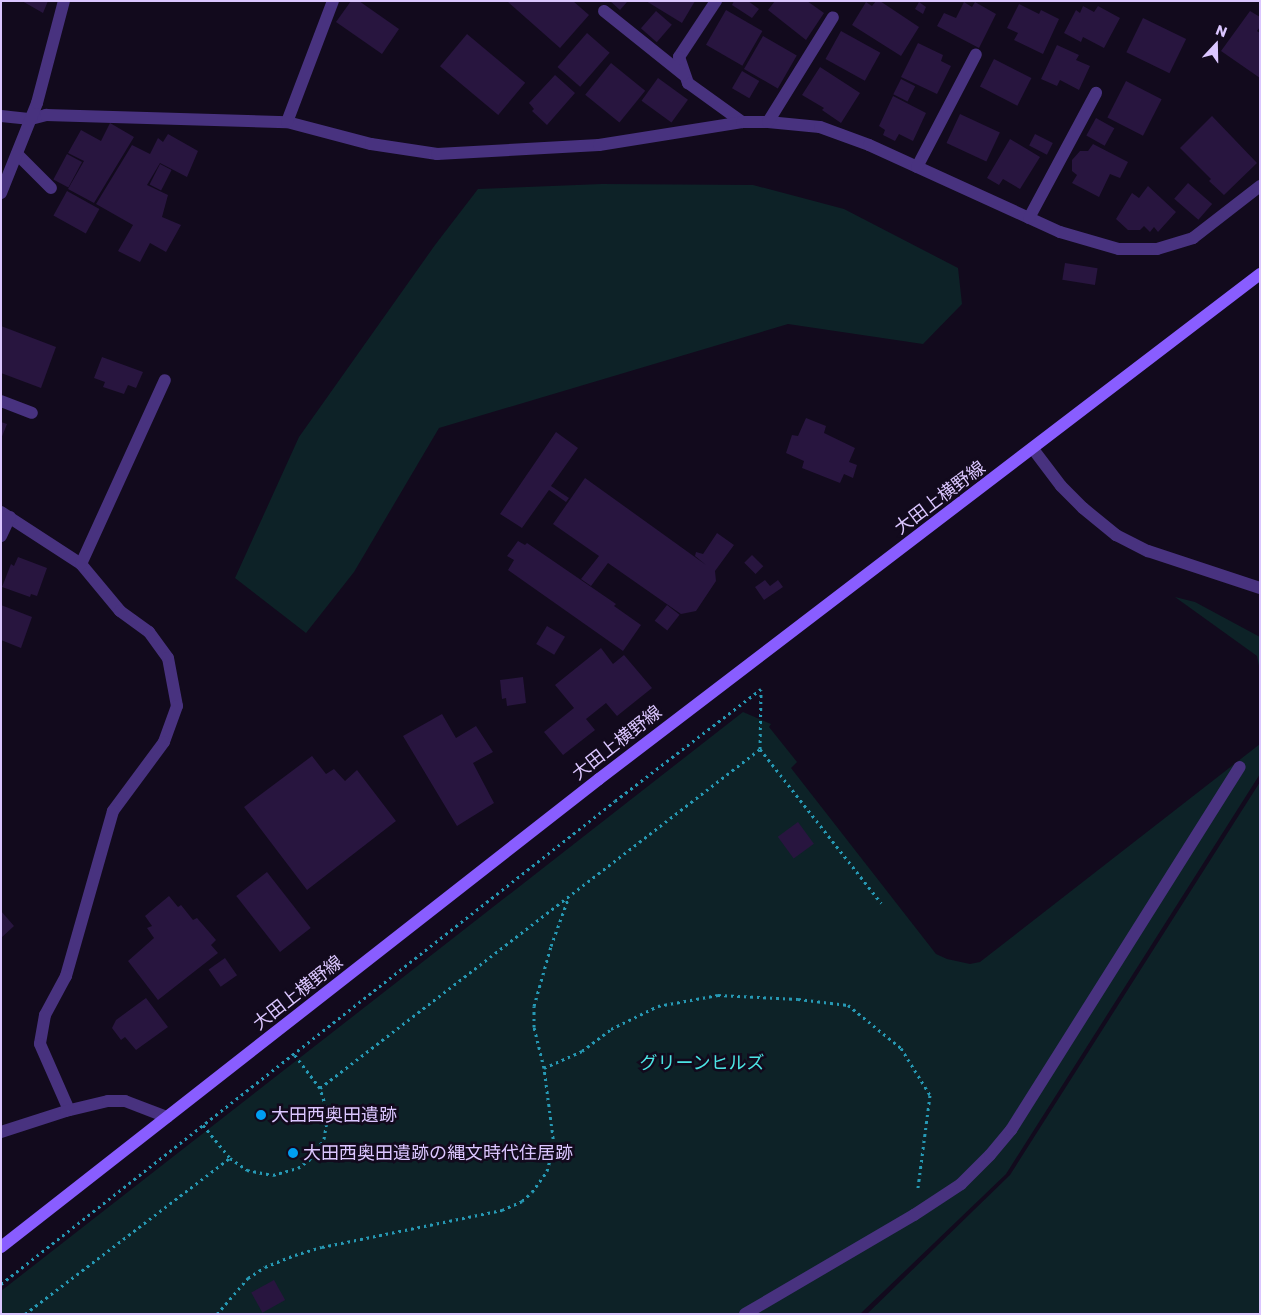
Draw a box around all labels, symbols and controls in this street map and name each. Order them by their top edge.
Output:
north arrow [1191,20,1241,70]
text: N [1213,20,1230,42]
street label: 大田上横野線 [890,457,990,539]
street label: 大田上横野線 [568,701,666,785]
street label: 大田上横野線 [249,951,347,1035]
park label: グリーンヒルズ [639,1052,765,1074]
place label: 大田西奥田遺跡 [271,1104,397,1126]
marker: 大田西奥田遺跡 [255,1109,267,1121]
place label: 大田西奥田遺跡の縄文時代住居跡 [303,1142,573,1164]
marker: 大田西奥田遺跡の縄文時代住居跡 [287,1147,299,1159]

